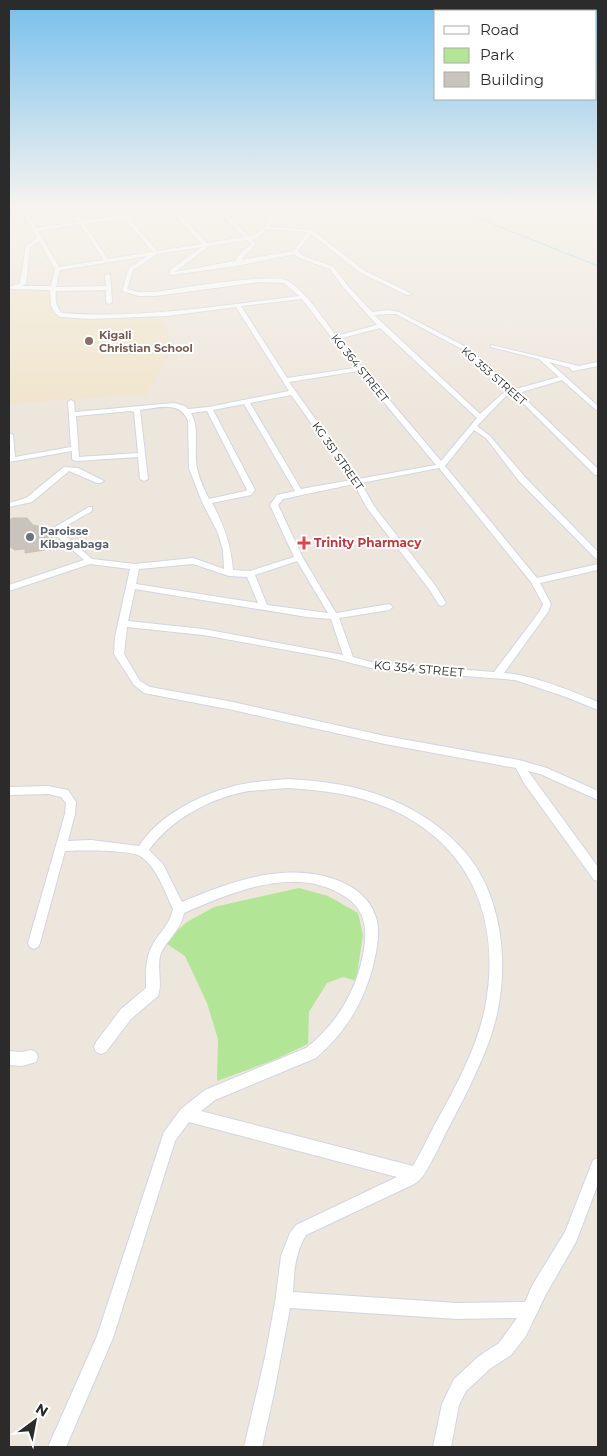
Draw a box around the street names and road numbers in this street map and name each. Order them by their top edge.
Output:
street label: KG 364 STREET [328,331,392,405]
street label: KG 353 STREET [458,344,530,409]
street label: KG 351 STREET [309,419,367,493]
street label: KG 354 STREET [373,657,465,680]

